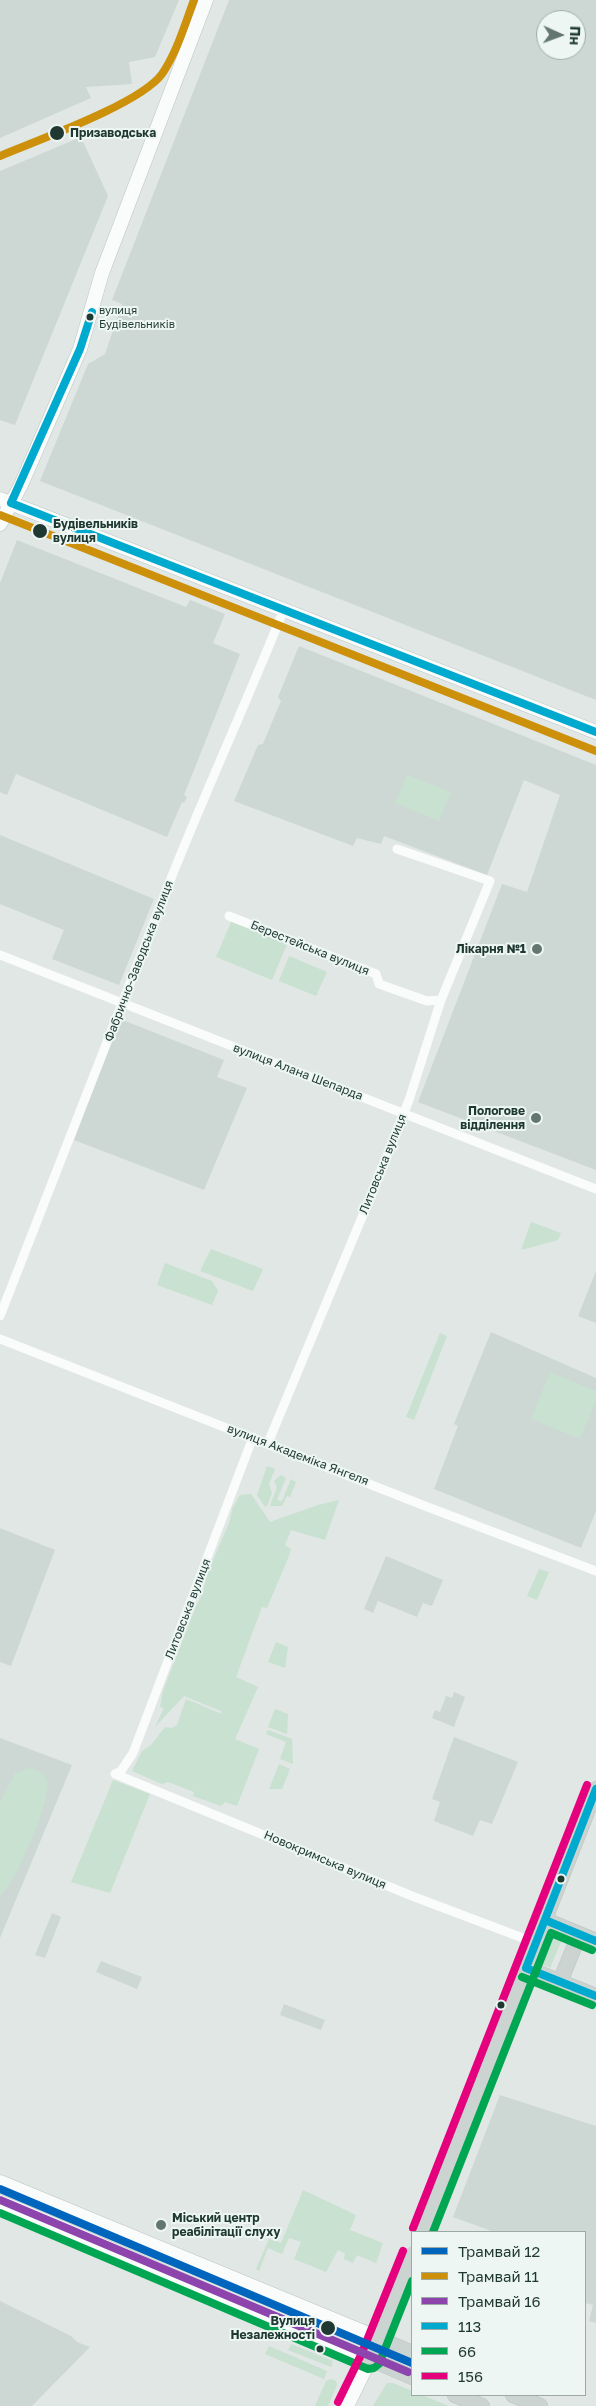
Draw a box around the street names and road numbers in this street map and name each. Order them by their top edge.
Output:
street label: Фабрично-Заводська вулиця [102,878,176,1044]
street label: Берестейська вулиця [248,918,372,978]
street label: вулиця Алана Шепарда [231,1041,365,1103]
street label: Литовська вулиця [356,1112,410,1216]
street label: вулиця Академіка Янгеля [225,1421,371,1489]
street label: Литовська вулиця [162,1557,214,1661]
street label: Новокримська вулиця [262,1828,388,1892]

